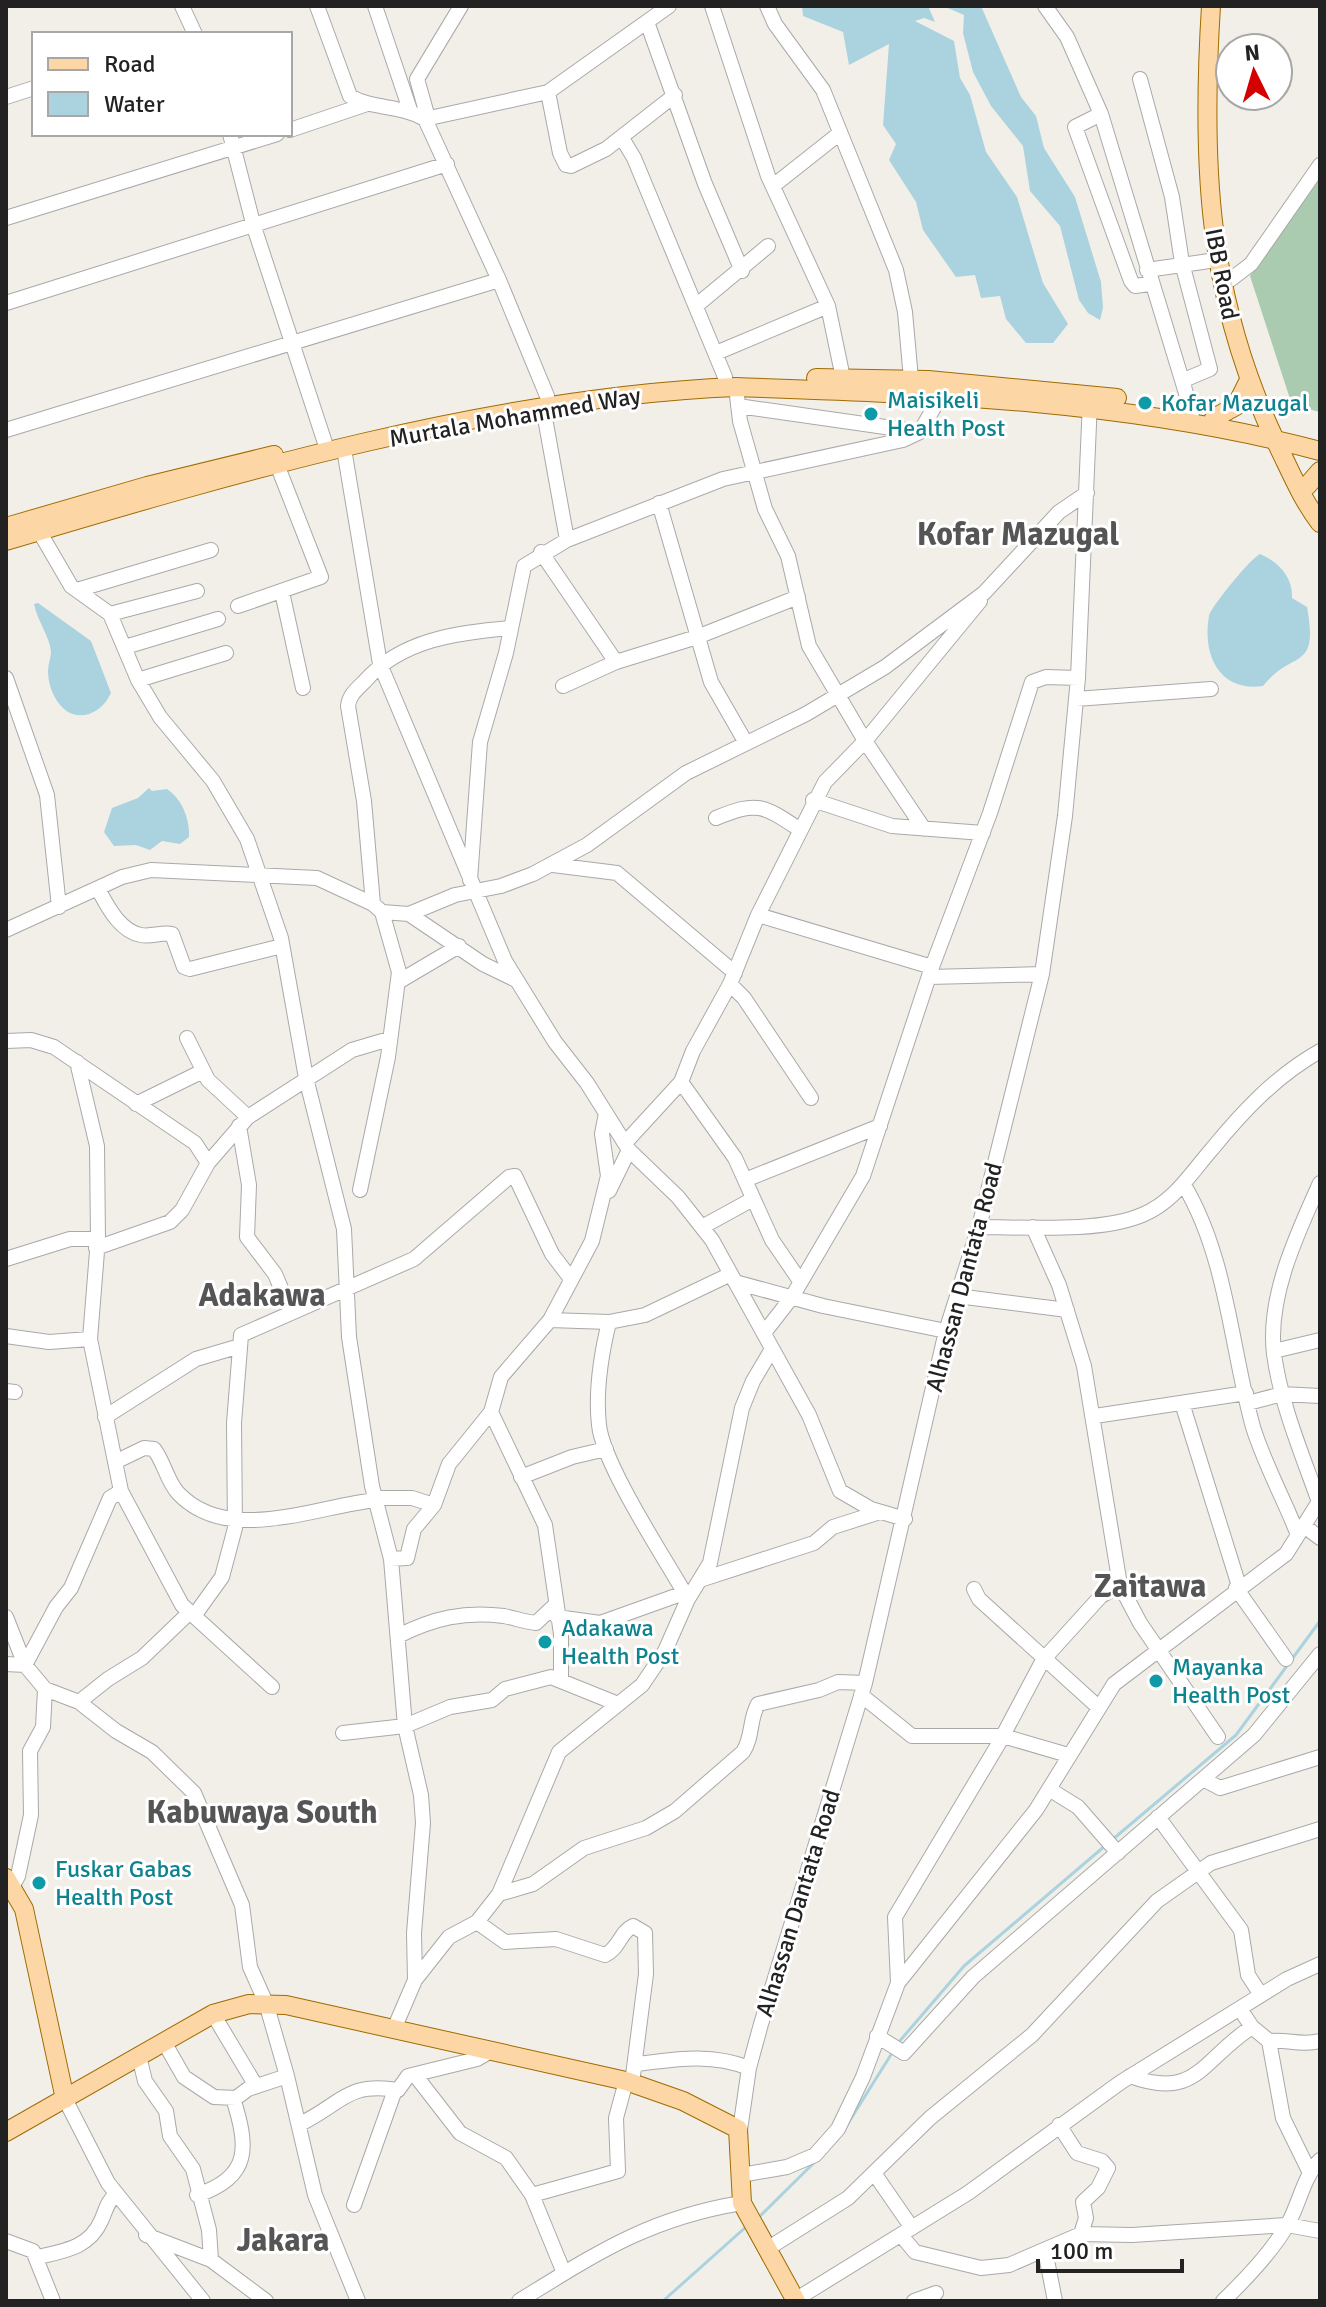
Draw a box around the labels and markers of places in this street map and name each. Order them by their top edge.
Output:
place label: Maisikeli Health Post [887,385,1005,443]
place label: Kofar Mazugal [1161,388,1309,418]
marker: Kofar Mazugal [1136,394,1154,412]
marker: Maisikeli Health Post [862,405,880,423]
place label: Adakawa Health Post [561,1613,679,1671]
marker: Adakawa Health Post [536,1633,554,1651]
place label: Mayanka Health Post [1172,1652,1290,1710]
marker: Mayanka Health Post [1147,1672,1165,1690]
place label: Fuskar Gabas Health Post [55,1854,192,1912]
marker: Fuskar Gabas Health Post [30,1874,48,1892]

